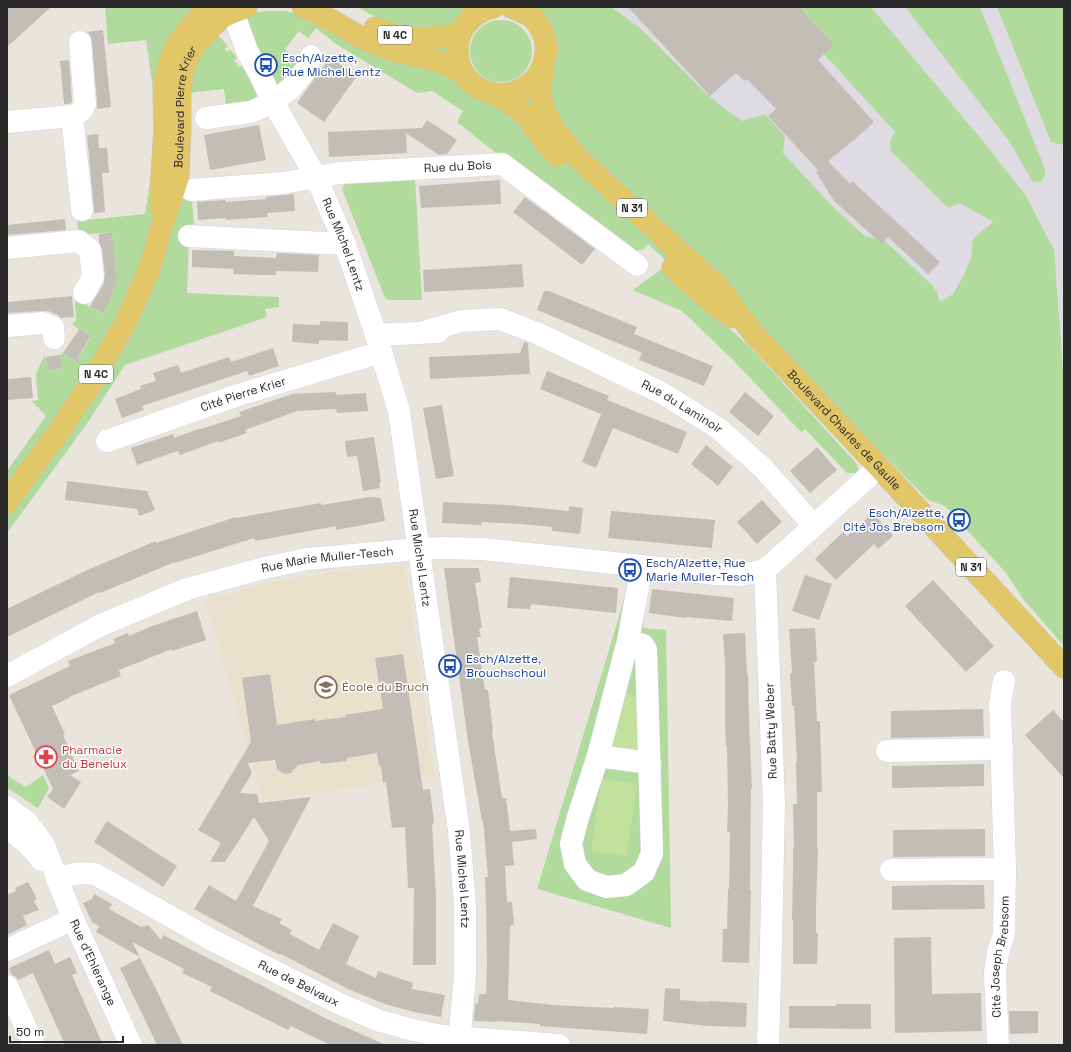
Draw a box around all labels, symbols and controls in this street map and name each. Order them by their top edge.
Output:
road number: N 4C [378,26,412,44]
street label: Boulevard Pierre Krier [170,42,201,168]
place label: Esch/Alzette, Rue Michel Lentz [282,50,381,80]
bus stop icon: Esch/Alzette, Rue Michel Lentz [253,52,279,78]
street label: Rue du Bois [423,157,492,176]
street label: Rue Michel Lentz [318,195,368,293]
road number: N 31 [617,199,647,217]
road number: N 4C [79,365,113,383]
street label: Boulevard Charles de Gaulle [784,366,905,494]
street label: Cité Pierre Krier [198,373,288,416]
street label: Rue du Laminoir [639,376,727,437]
place label: Esch/Alzette, Cité Jos Brebsom [843,505,944,535]
bus stop icon: Esch/Alzette, Cité Jos Brebsom [946,507,972,533]
street label: Rue Michel Lentz [405,508,435,608]
street label: Rue Marie Muller-Tesch [260,543,394,576]
place label: Esch/Alzette, Rue Marie Muller-Tesch [646,555,754,585]
bus stop icon: Esch/Alzette, Rue Marie Muller-Tesch [617,557,643,583]
road number: N 31 [956,558,986,576]
place label: Esch/Alzette, Brouchschoul [466,651,546,681]
bus stop icon: Esch/Alzette, Brouchschoul [437,653,463,679]
school or university icon: École du Bruch [313,674,339,700]
place label: École du Bruch [342,679,429,695]
street label: Rue Batty Weber [761,682,781,779]
place label: Pharmacie du Benelux [62,742,127,772]
pharmacy icon: Pharmacie du Benelux [33,744,59,770]
street label: Rue Michel Lentz [451,829,473,928]
street label: Cité Joseph Brebsom [987,896,1013,1018]
street label: Rue d'Ehlerange [66,917,120,1008]
street label: Rue de Belvaux [255,956,342,1010]
scale bar [10,1018,123,1044]
text: 50 m [16,1024,44,1040]

